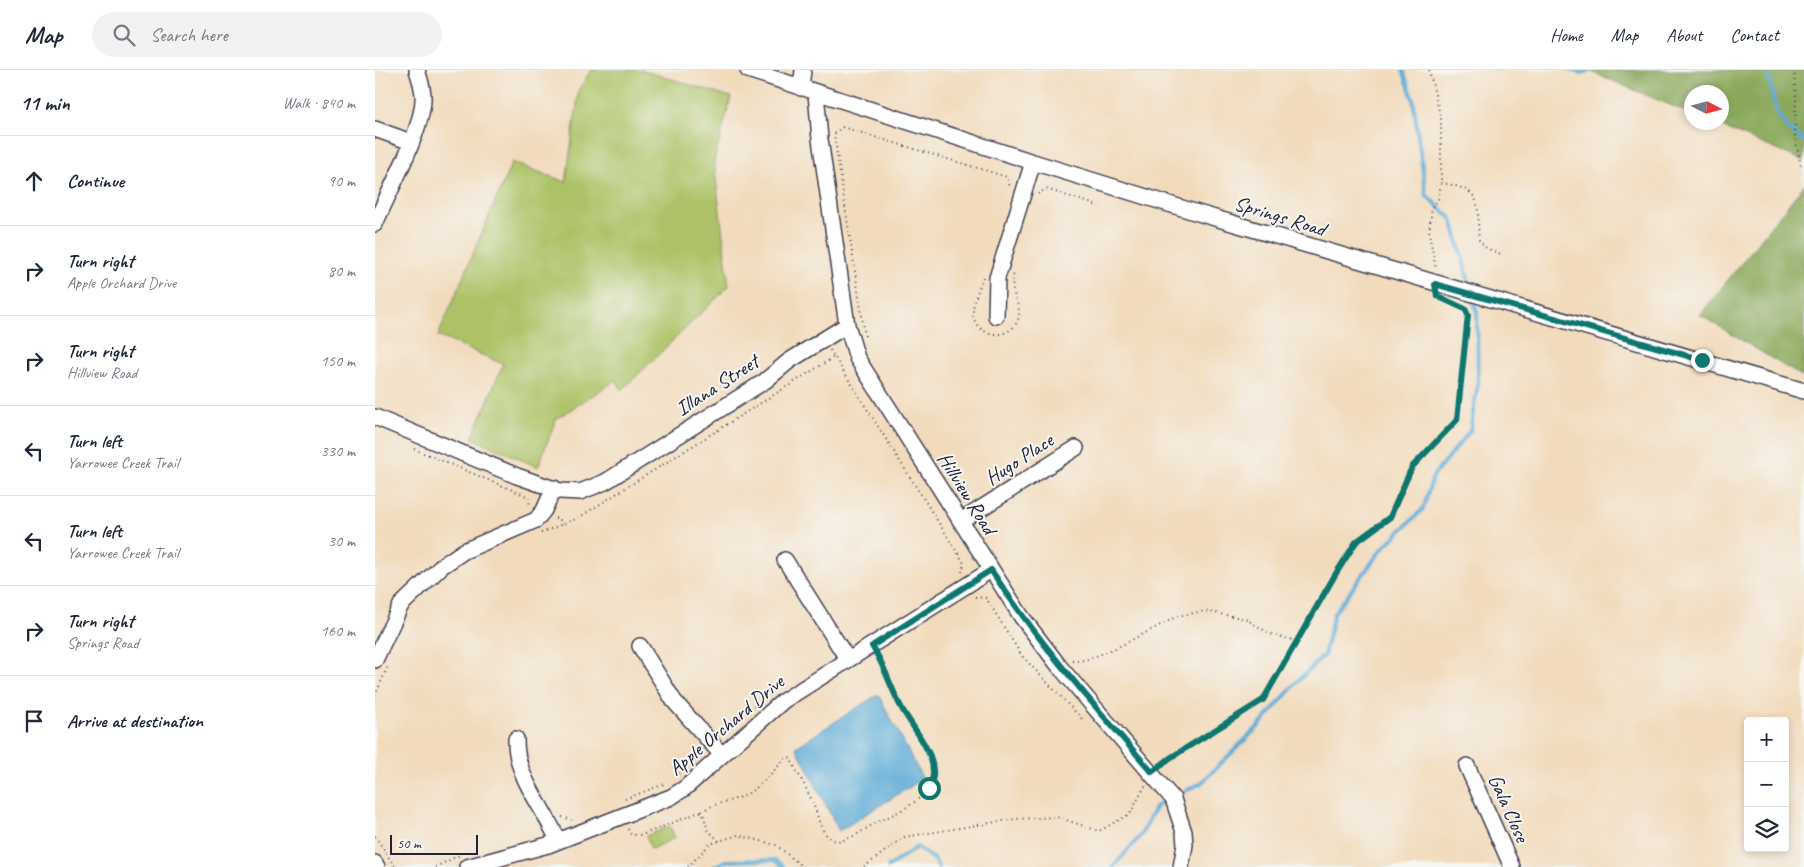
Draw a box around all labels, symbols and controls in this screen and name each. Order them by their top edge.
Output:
search box [92,12,442,57]
text: Map [25,20,62,50]
icon: search [110,21,138,49]
text: Search here [150,23,228,47]
text: Home [1550,24,1583,46]
text: Map [1611,24,1638,46]
text: About [1666,24,1702,46]
text: Contact [1730,24,1779,46]
north arrow [1684,85,1729,130]
text: 11 min [20,90,70,116]
text: Walk · 840 m [283,93,355,113]
icon: ahead [20,167,48,195]
text: Continue [67,169,124,193]
text: 90 m [328,171,355,191]
street label: Springs Road [1231,190,1331,243]
text: Turn right [67,249,134,273]
icon: right [20,257,48,285]
text: 80 m [328,261,355,281]
text: Apple Orchard Drive [67,273,176,293]
text: Turn right [67,339,134,363]
icon: right [20,347,48,375]
street label: Illana Street [671,347,766,421]
route end [1691,349,1714,372]
text: 150 m [321,351,355,371]
text: Hillview Road [67,363,137,383]
street label: Hugo Place [980,426,1060,491]
text: Turn left [67,429,122,453]
icon: left [20,437,48,465]
text: 330 m [321,441,355,461]
street label: Hillview Road [932,447,1004,542]
text: Yarrowee Creek Trail [67,453,179,473]
text: Turn left [67,519,122,543]
icon: left [20,527,48,555]
text: 30 m [328,531,355,551]
text: Yarrowee Creek Trail [67,543,179,563]
text: Turn right [67,609,134,633]
icon: right [20,617,48,645]
text: 160 m [321,621,355,641]
text: Springs Road [67,633,139,653]
street label: Apple Orchard Drive [663,668,791,781]
icon: arrive [20,707,48,735]
text: Arrive at destination [67,709,203,733]
map controls [1744,717,1789,852]
button: + [1744,717,1789,762]
button: − [1744,762,1789,807]
street label: Gala Close [1483,770,1536,848]
route start [918,777,941,800]
button: layers [1744,807,1789,852]
scale bar [390,832,477,855]
text: 50 m [397,835,421,852]

